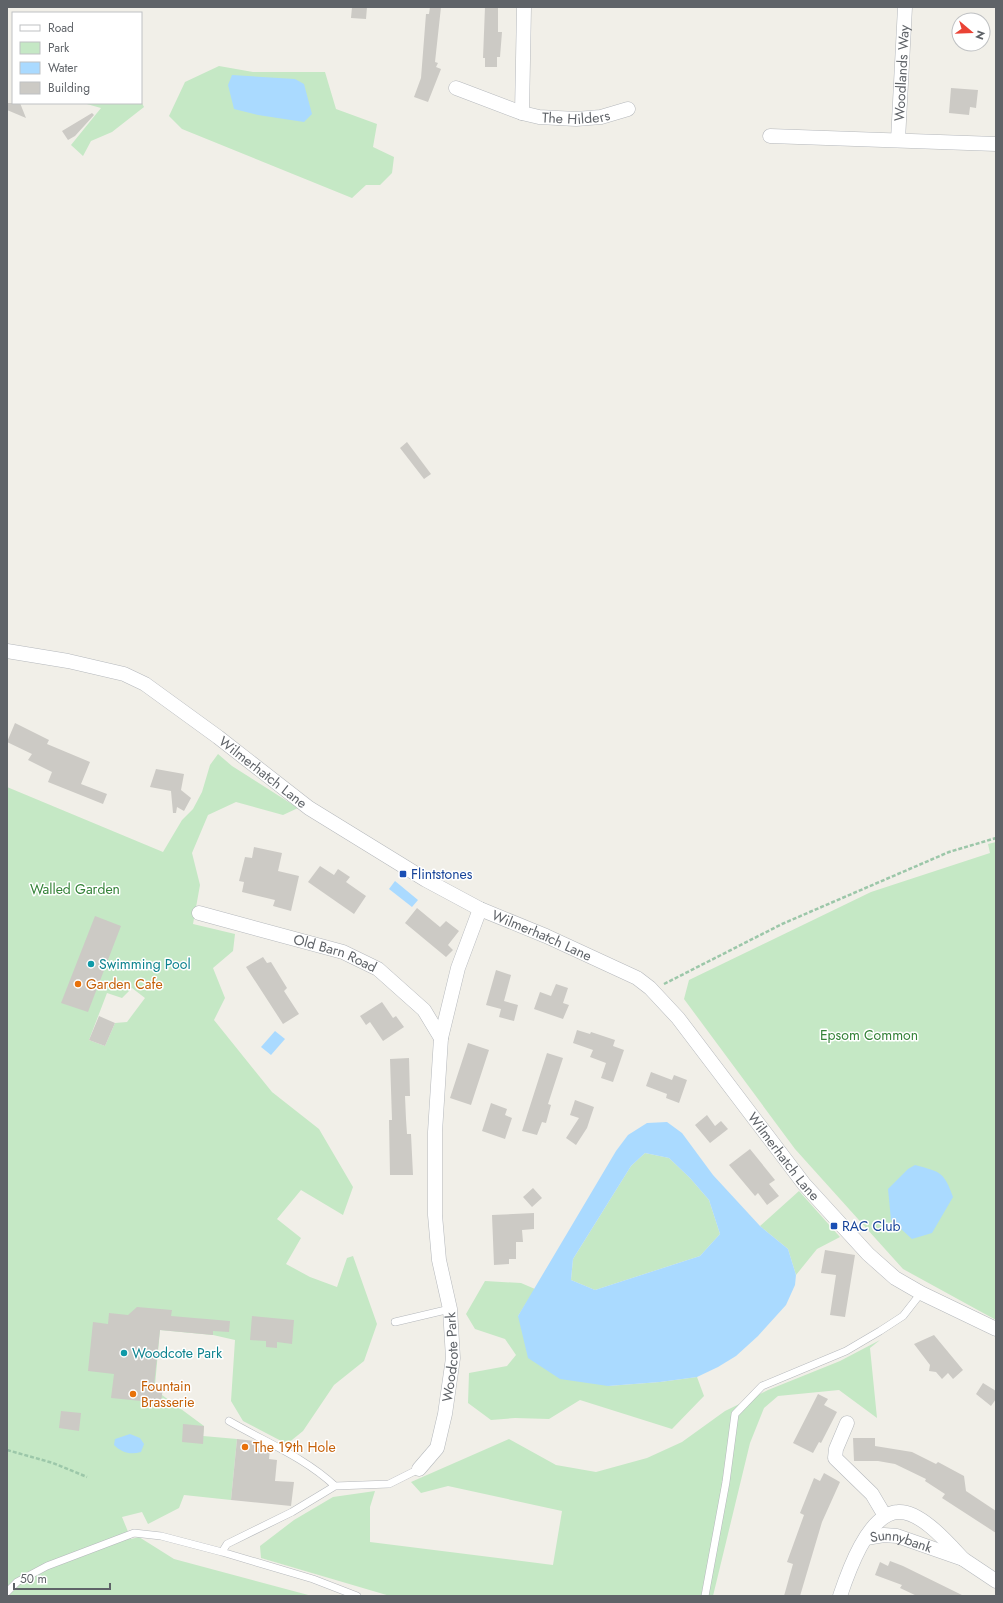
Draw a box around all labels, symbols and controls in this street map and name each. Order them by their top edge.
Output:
legend [12,12,142,104]
north arrow [951,12,991,52]
text: Road [48,19,74,37]
street label: Woodlands Way [889,24,914,122]
text: N [971,29,989,42]
text: Park [48,39,70,57]
text: Water [48,59,79,77]
text: Building [48,79,90,97]
street label: The Hilders [541,105,613,129]
street label: Wilmerhatch Lane [215,731,311,813]
place label: Flintstones [411,864,473,884]
marker: Flintstones [398,869,408,879]
park label: Walled Garden [30,879,120,899]
street label: Wilmerhatch Lane [489,905,595,966]
street label: Old Barn Road [291,929,380,977]
place label: Swimming Pool [99,954,191,974]
marker: Swimming Pool [86,959,96,969]
place label: Garden Cafe [86,974,163,994]
marker: Garden Cafe [73,979,83,989]
park label: Epsom Common [820,1025,918,1045]
street label: Wilmerhatch Lane [743,1108,824,1205]
place label: RAC Club [842,1216,901,1236]
marker: RAC Club [829,1221,839,1231]
street label: Woodcote Park [437,1311,463,1403]
place label: Woodcote Park [132,1343,223,1363]
marker: Woodcote Park [119,1348,129,1358]
place label: Fountain Brasserie [141,1376,195,1412]
marker: Fountain Brasserie [128,1389,138,1399]
place label: The 19th Hole [253,1437,336,1457]
marker: The 19th Hole [240,1442,250,1452]
street label: Sunnybank [868,1525,936,1558]
scale bar [14,1565,110,1591]
text: 50 m [20,1570,47,1588]

